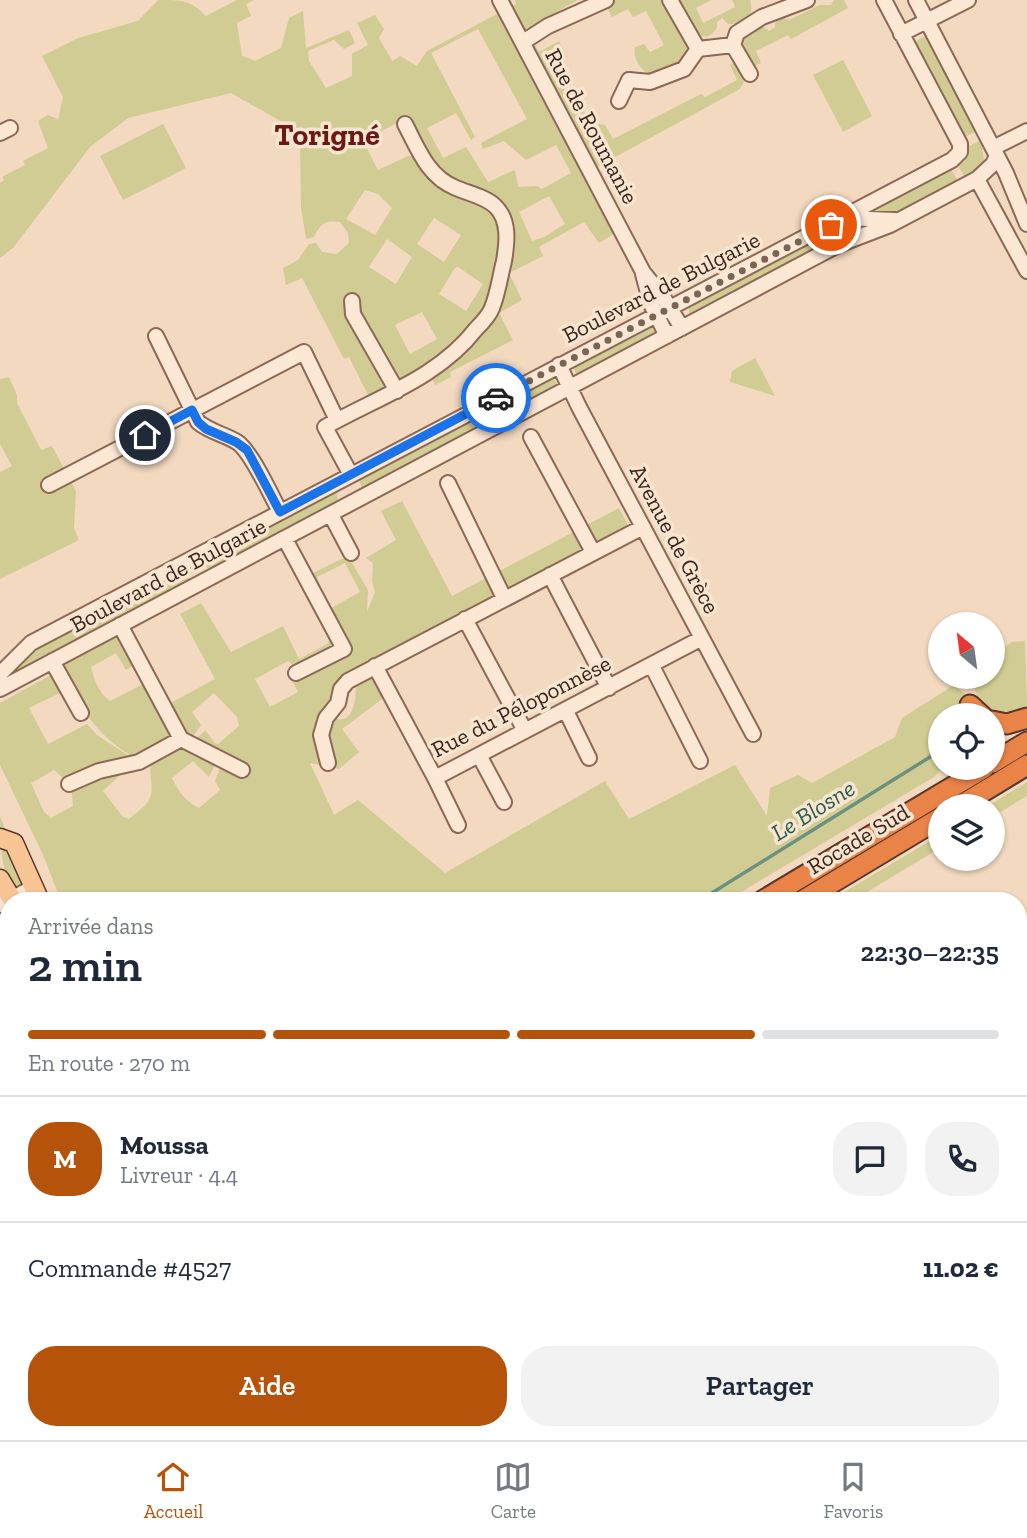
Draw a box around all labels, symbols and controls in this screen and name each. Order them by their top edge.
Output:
street label: Rue de Roumanie [539,44,645,208]
district label: Torigné [274,117,380,153]
pin [801,195,861,255]
icon: bag [812,206,850,244]
street label: Boulevard de Bulgarie [558,225,764,349]
courier [461,363,531,433]
icon: car [477,379,515,417]
pin [115,405,175,465]
icon: home [126,416,164,454]
street label: Avenue de Grèce [624,460,726,618]
street label: Boulevard de Bulgarie [65,512,271,638]
north arrow [928,612,1004,690]
map controls [928,612,1005,871]
street label: Rue du Péloponnèse [427,649,615,763]
button: locate [928,703,1005,780]
water label: Le Blosne [766,773,860,847]
button: layers [928,794,1005,871]
street label: Rocade Sud [802,797,914,880]
text: Arrivée dans [28,912,154,940]
text: 22:30–22:35 [861,936,999,968]
text: 2 min [28,938,142,993]
text: En route · 270 m [28,1049,190,1077]
button: chat [833,1122,907,1196]
button: phone [925,1122,999,1196]
text: Moussa [120,1129,209,1161]
text: M [53,1143,77,1175]
text: Livreur · 4.4 [120,1161,238,1189]
text: Commande #4527 [28,1252,231,1284]
text: 11.02 € [923,1252,999,1284]
button: Aide [28,1346,507,1426]
button: Partager [521,1346,999,1426]
tab: Accueil [144,1458,203,1523]
tab: Carte [491,1458,536,1523]
tab: Favoris [823,1458,883,1523]

